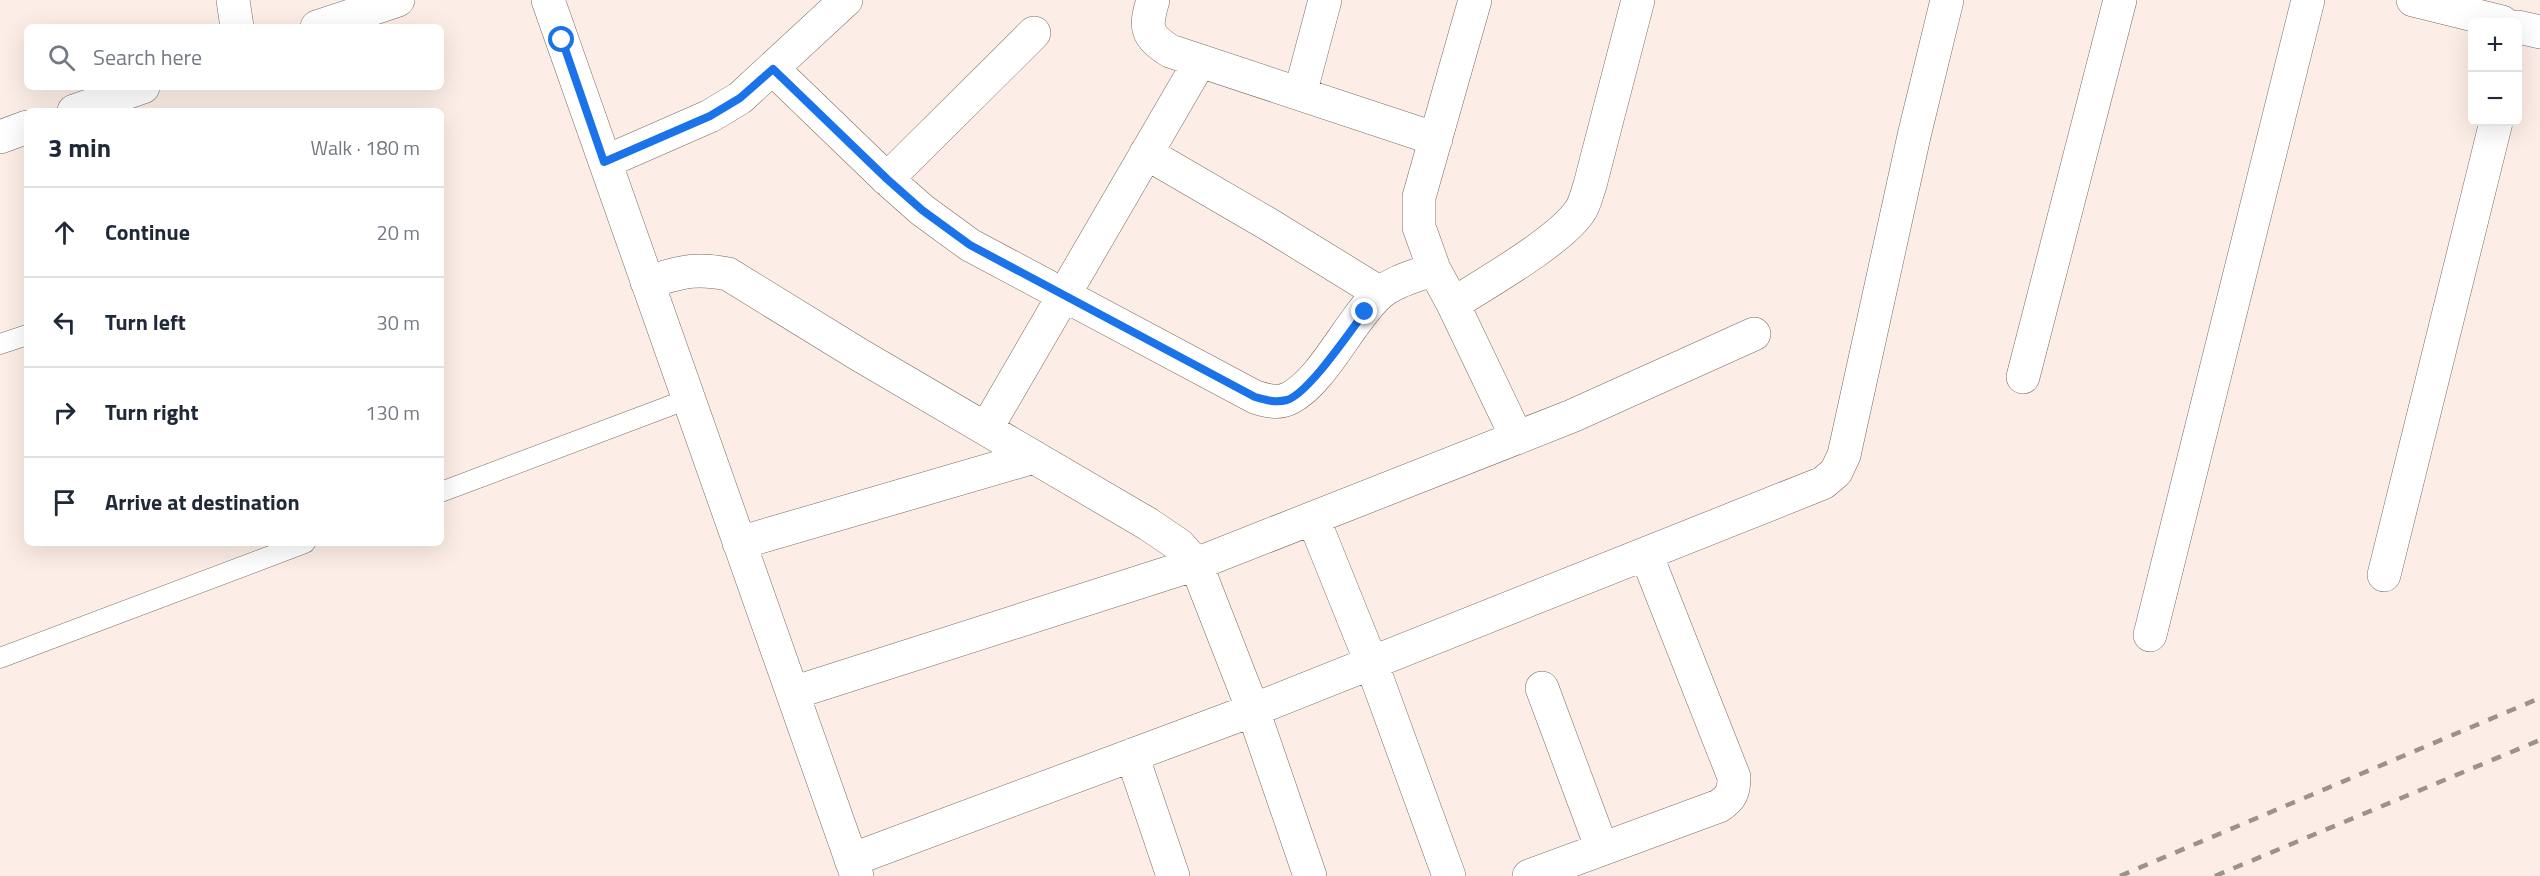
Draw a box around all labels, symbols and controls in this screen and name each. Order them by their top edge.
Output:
map controls [2468,18,2522,126]
button: + [2468,18,2522,72]
search box [24,24,444,90]
route start [548,26,574,52]
text: Search here [93,40,202,74]
icon: search [45,41,78,74]
button: − [2468,72,2522,126]
text: 3 min [48,128,111,167]
text: Walk · 180 m [311,132,420,163]
text: Continue [105,215,190,249]
icon: ahead [48,216,81,249]
text: 20 m [376,217,420,248]
route end [1351,298,1377,324]
text: Turn left [105,305,186,339]
icon: left [48,306,81,339]
text: 30 m [376,307,420,338]
text: Turn right [105,395,199,429]
icon: right [48,396,81,429]
text: 130 m [365,397,420,428]
text: Arrive at destination [105,485,300,519]
icon: arrive [48,486,81,519]

